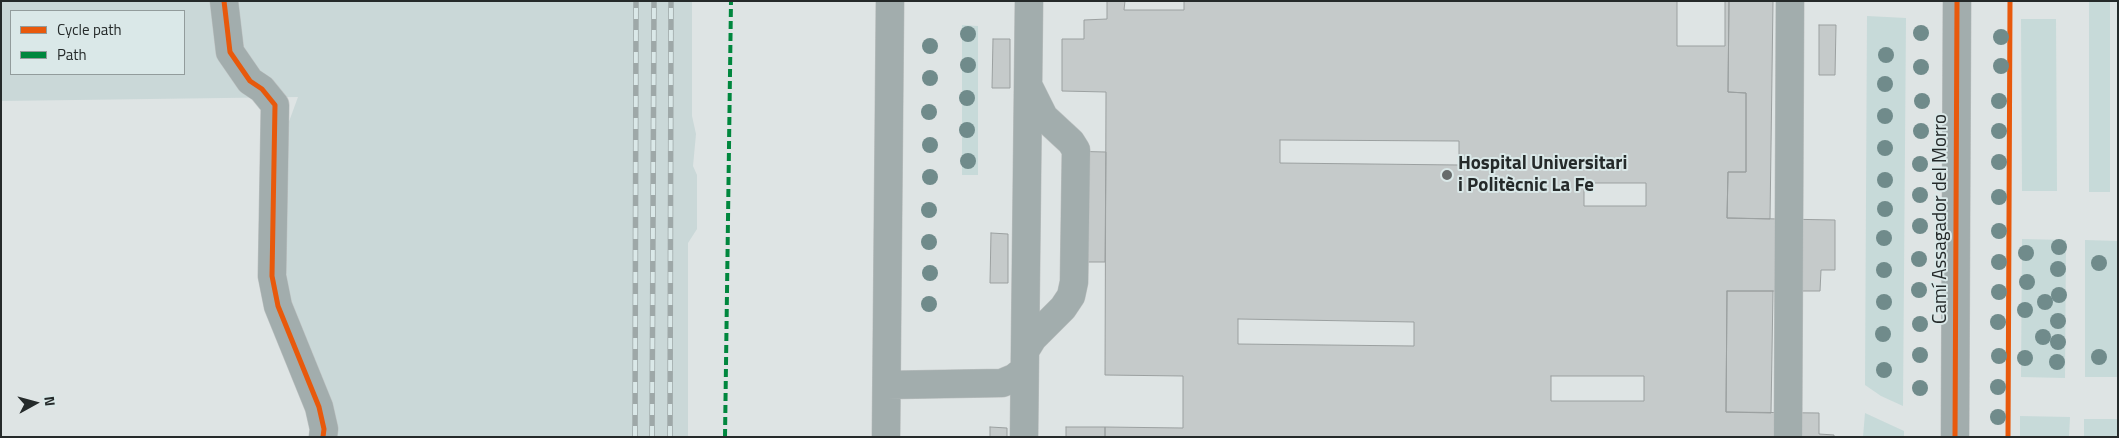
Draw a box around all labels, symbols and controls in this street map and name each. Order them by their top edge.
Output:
legend [10,10,185,75]
text: Cycle path [57,18,122,41]
text: Path [57,43,87,66]
street label: Camí Assagador del Morro [1930,114,1952,324]
place label: Hospital Universitari i Politècnic La Fe [1458,153,1627,197]
marker: Hospital Universitari i Politècnic La Fe [1440,168,1454,182]
north arrow [10,378,60,428]
text: N [39,395,61,407]

